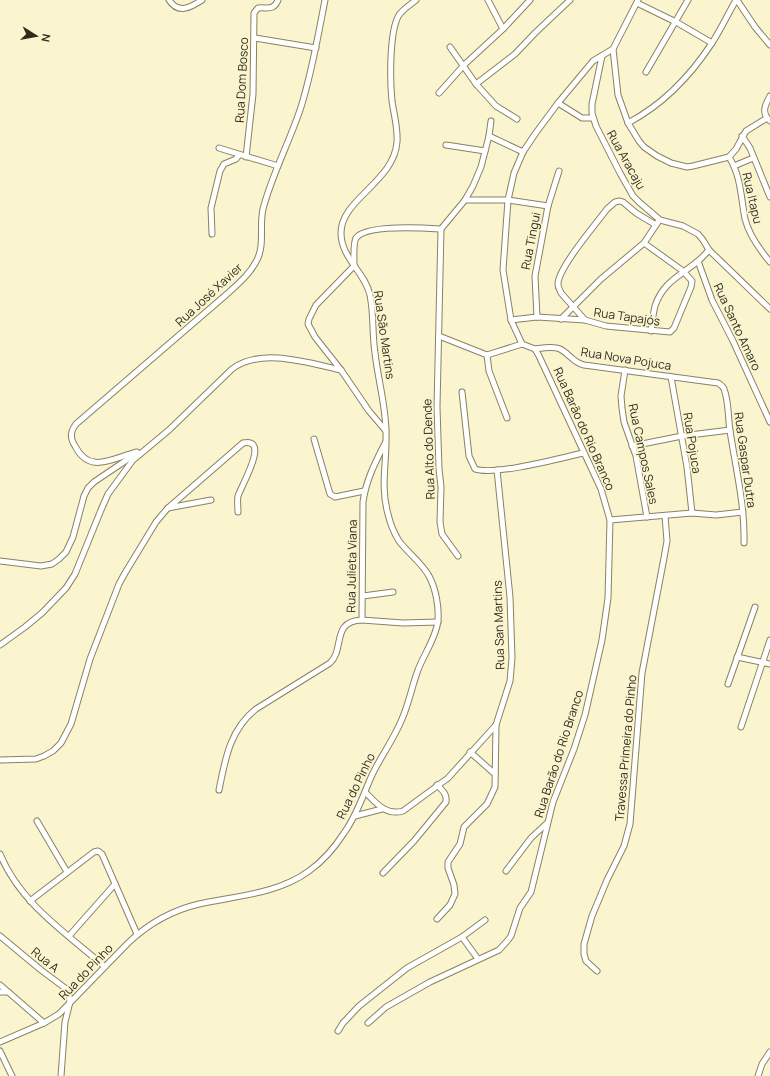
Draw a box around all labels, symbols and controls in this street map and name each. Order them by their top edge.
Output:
north arrow [16,16,56,56]
text: N [38,33,54,43]
street label: Rua Dom Bosco [231,37,252,123]
street label: Rua Aracaju [603,127,650,193]
street label: Rua Itapu [738,171,767,225]
street label: Rua Tingui [517,211,544,271]
street label: Rua José Xavier [171,259,246,330]
street label: Rua Santo Amaro [710,280,765,373]
street label: Rua São Martins [370,289,399,380]
street label: Rua Tapajós [593,303,661,330]
street label: Rua Nova Pojuca [580,343,673,374]
street label: Rua Barão do Rio Branco [550,364,619,493]
street label: Rua Alto do Dende [418,398,439,500]
street label: Rua Campos Sales [625,402,662,506]
street label: Rua Pojuca [679,411,706,475]
street label: Rua Gaspar Dutra [730,411,761,509]
street label: Rua Julieta Viana [342,519,361,613]
street label: Rua San Martins [488,580,509,670]
street label: Travessa Primeira do Pinho [611,674,640,822]
street label: Rua Barão do Rio Branco [530,688,587,820]
street label: Rua do Pinho [332,750,379,822]
street label: Rua do Pinho [55,940,117,1003]
street label: Rua A [28,943,63,976]

